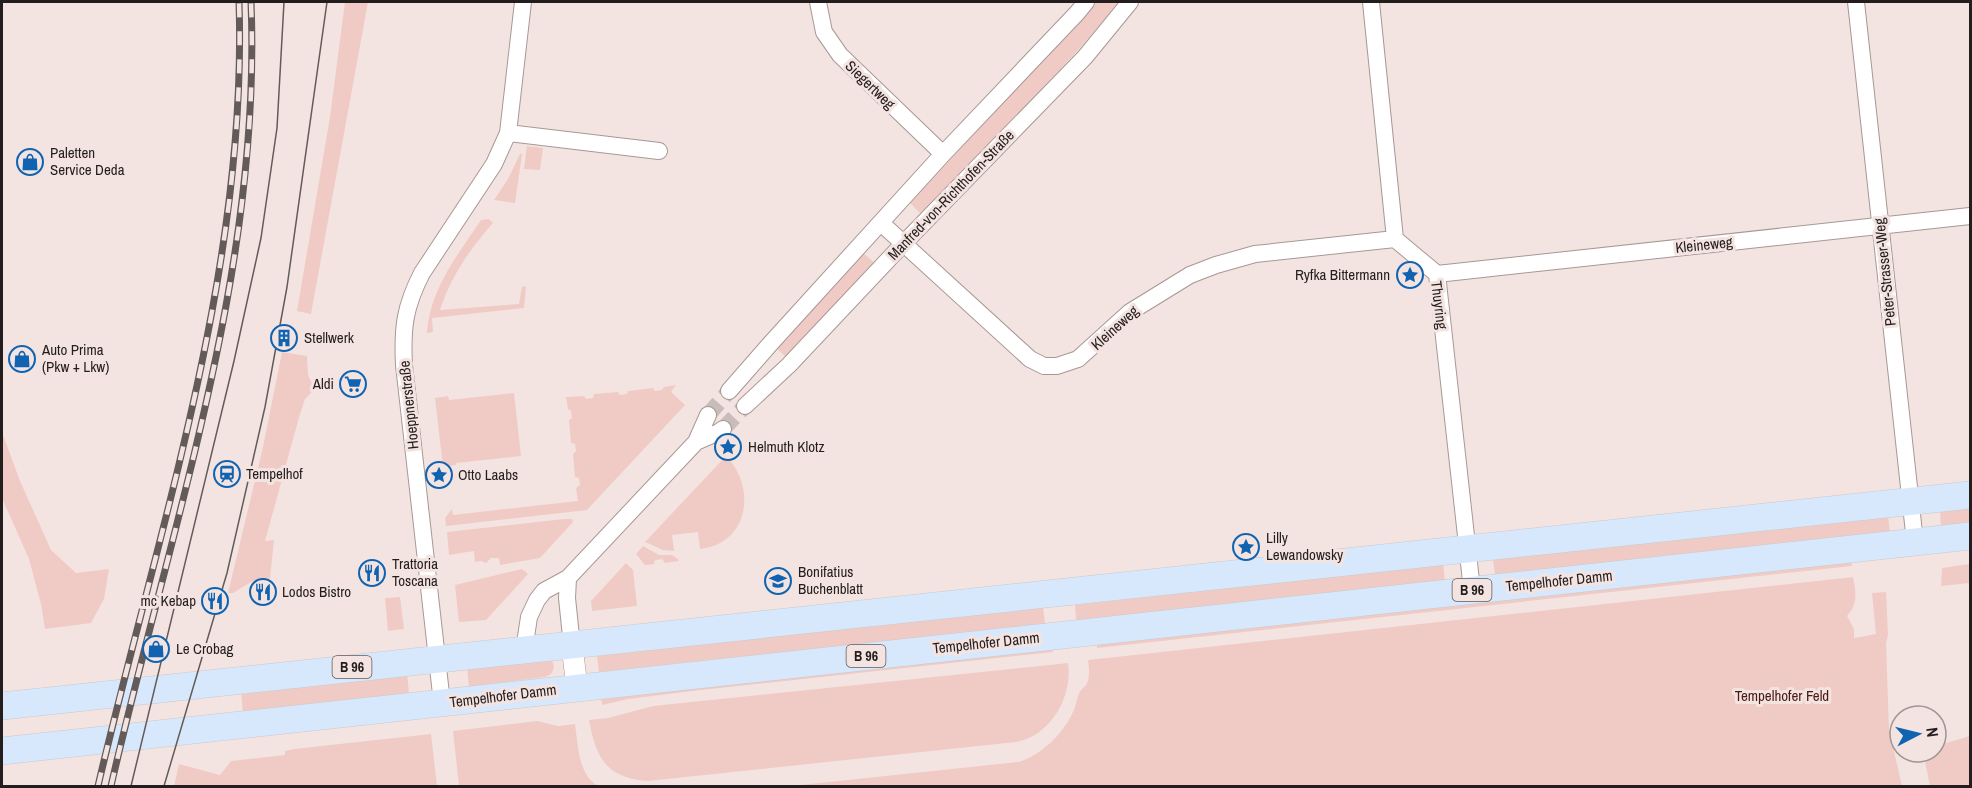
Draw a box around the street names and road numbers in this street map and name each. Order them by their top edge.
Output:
street label: Siegertweg [841,55,900,114]
street label: Manfred-von-Richthofen-Straße [883,125,1019,264]
street label: Peter-Strasser-Weg [1868,217,1901,327]
street label: Kleineweg [1674,231,1734,258]
street label: Thuyring [1426,280,1453,330]
street label: Kleineweg [1086,301,1143,355]
street label: Hoeppnerstraße [393,360,424,450]
street label: Tempelhofer Damm [1504,564,1613,597]
road number: B 96 [1452,579,1492,601]
street label: Tempelhofer Damm [931,626,1040,659]
road number: B 96 [846,645,886,667]
road number: B 96 [332,656,372,678]
street label: Tempelhofer Damm [448,679,557,712]

